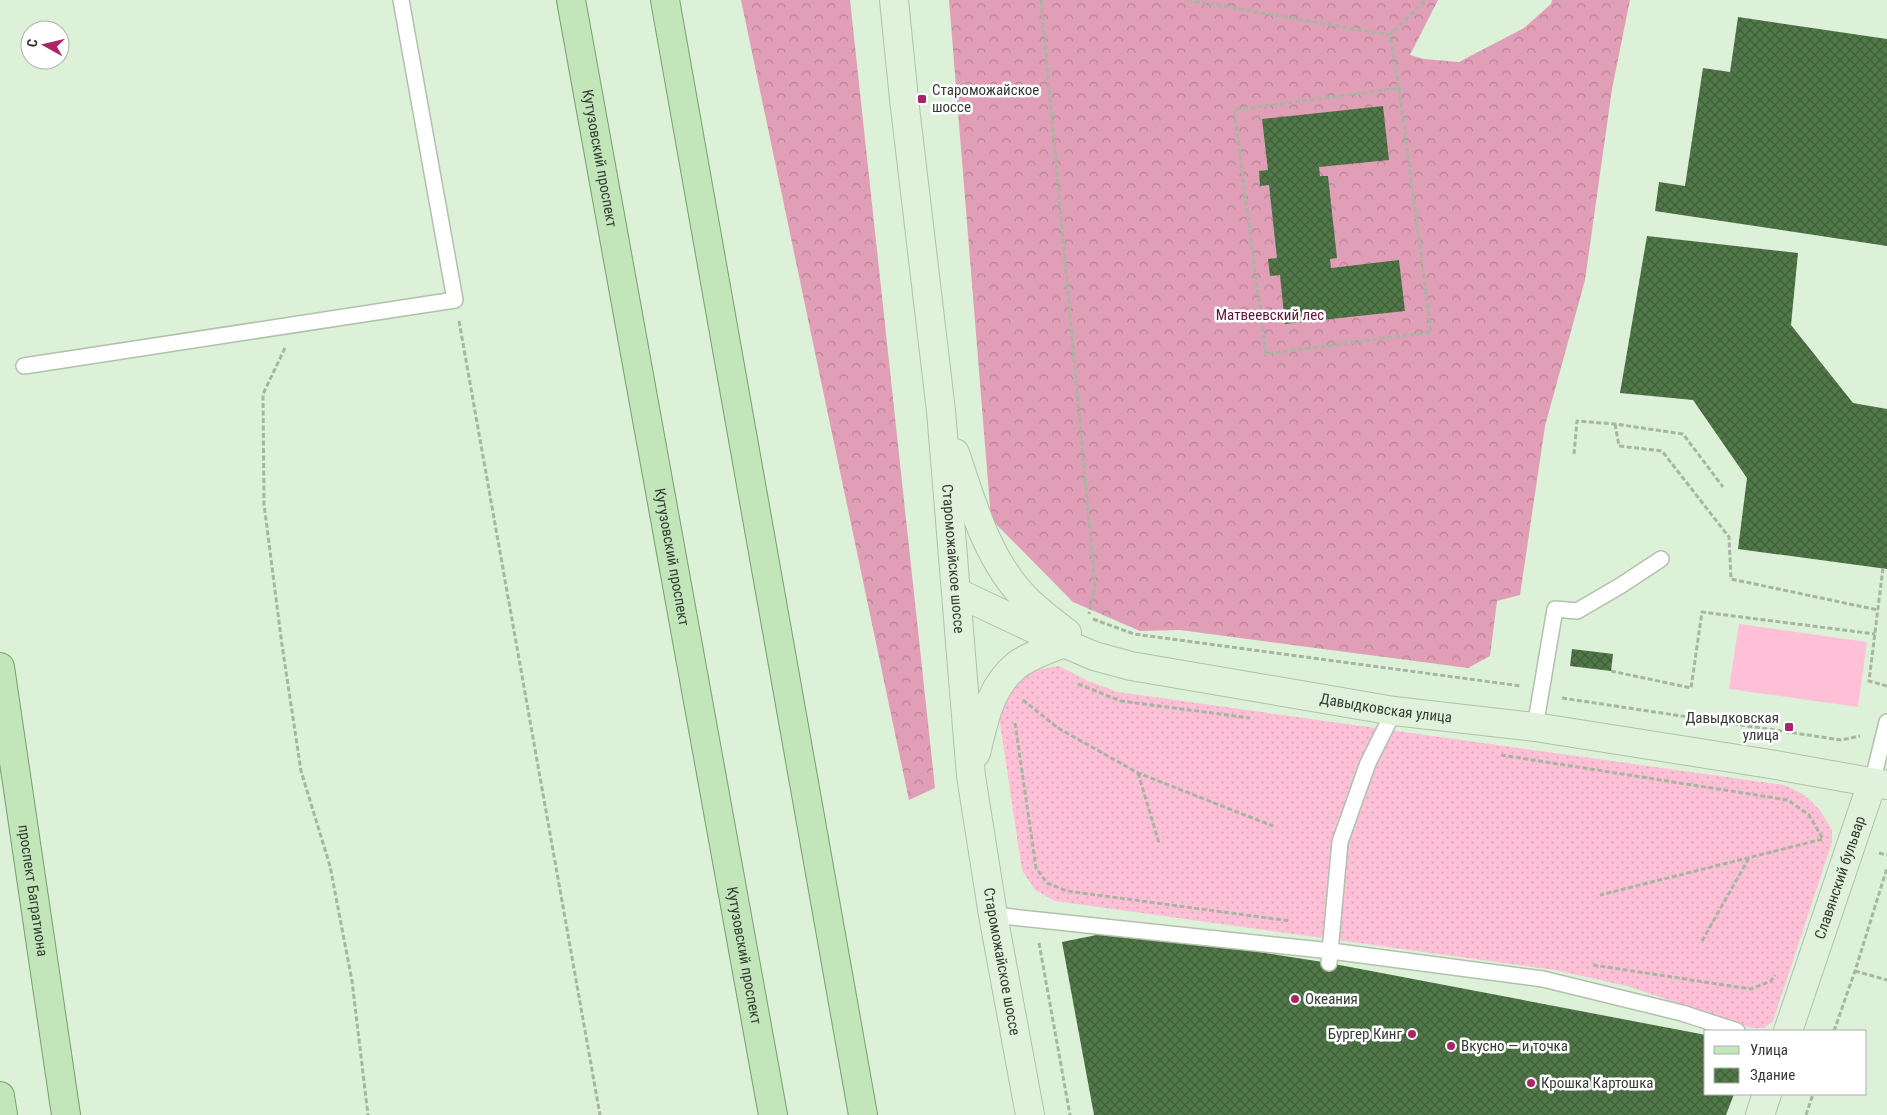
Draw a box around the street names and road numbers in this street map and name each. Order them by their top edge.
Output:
street label: Кутузовский проспект [578,88,621,229]
street label: Староможайское шоссе [938,483,968,634]
street label: Кутузовский проспект [651,487,693,627]
street label: Давыдковская улица [1319,689,1453,727]
street label: Славянский бульвар [1811,814,1869,942]
street label: проспект Багратиона [14,823,52,958]
street label: Кутузовский проспект [723,885,765,1026]
street label: Староможайское шоссе [980,886,1024,1037]

